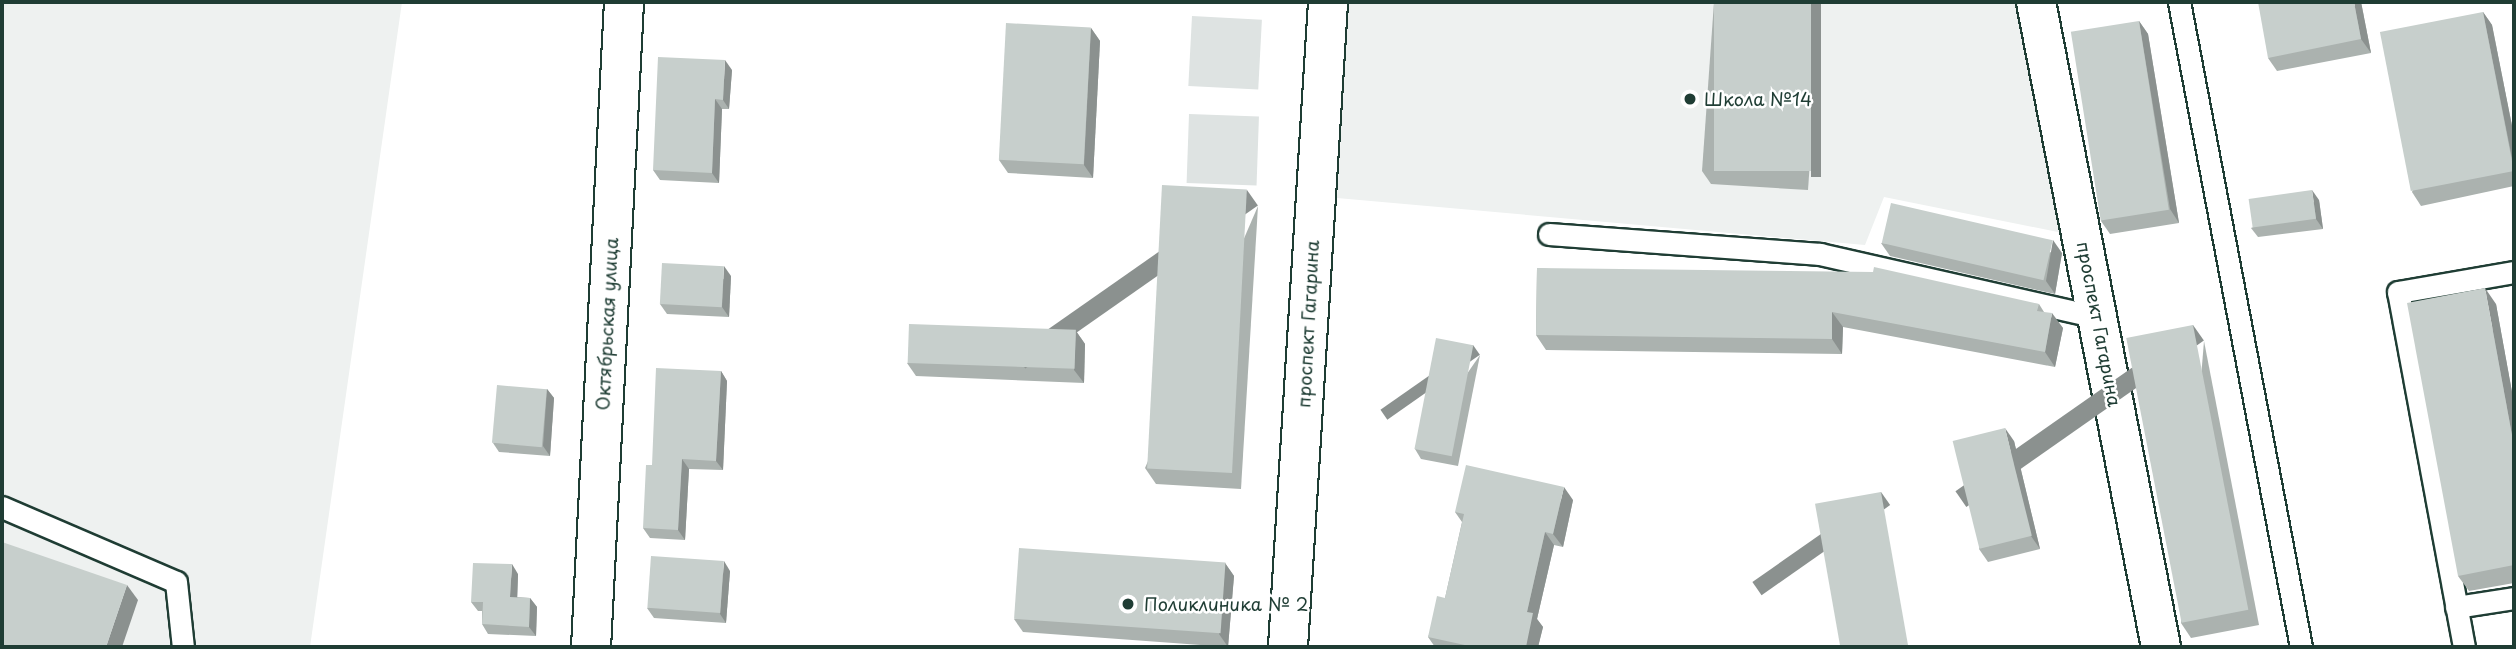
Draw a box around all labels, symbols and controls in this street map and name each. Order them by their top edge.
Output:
place label: Школа №14 [1704,88,1812,110]
marker: Школа №14 [1682,91,1698,107]
street label: Октябрьская улица [592,236,622,412]
street label: проспект Гагарина [1293,239,1323,409]
street label: проспект Гагарина [2072,239,2126,409]
place label: Поликлиника № 2 [1144,593,1309,615]
marker: Поликлиника № 2 [1118,594,1138,614]

